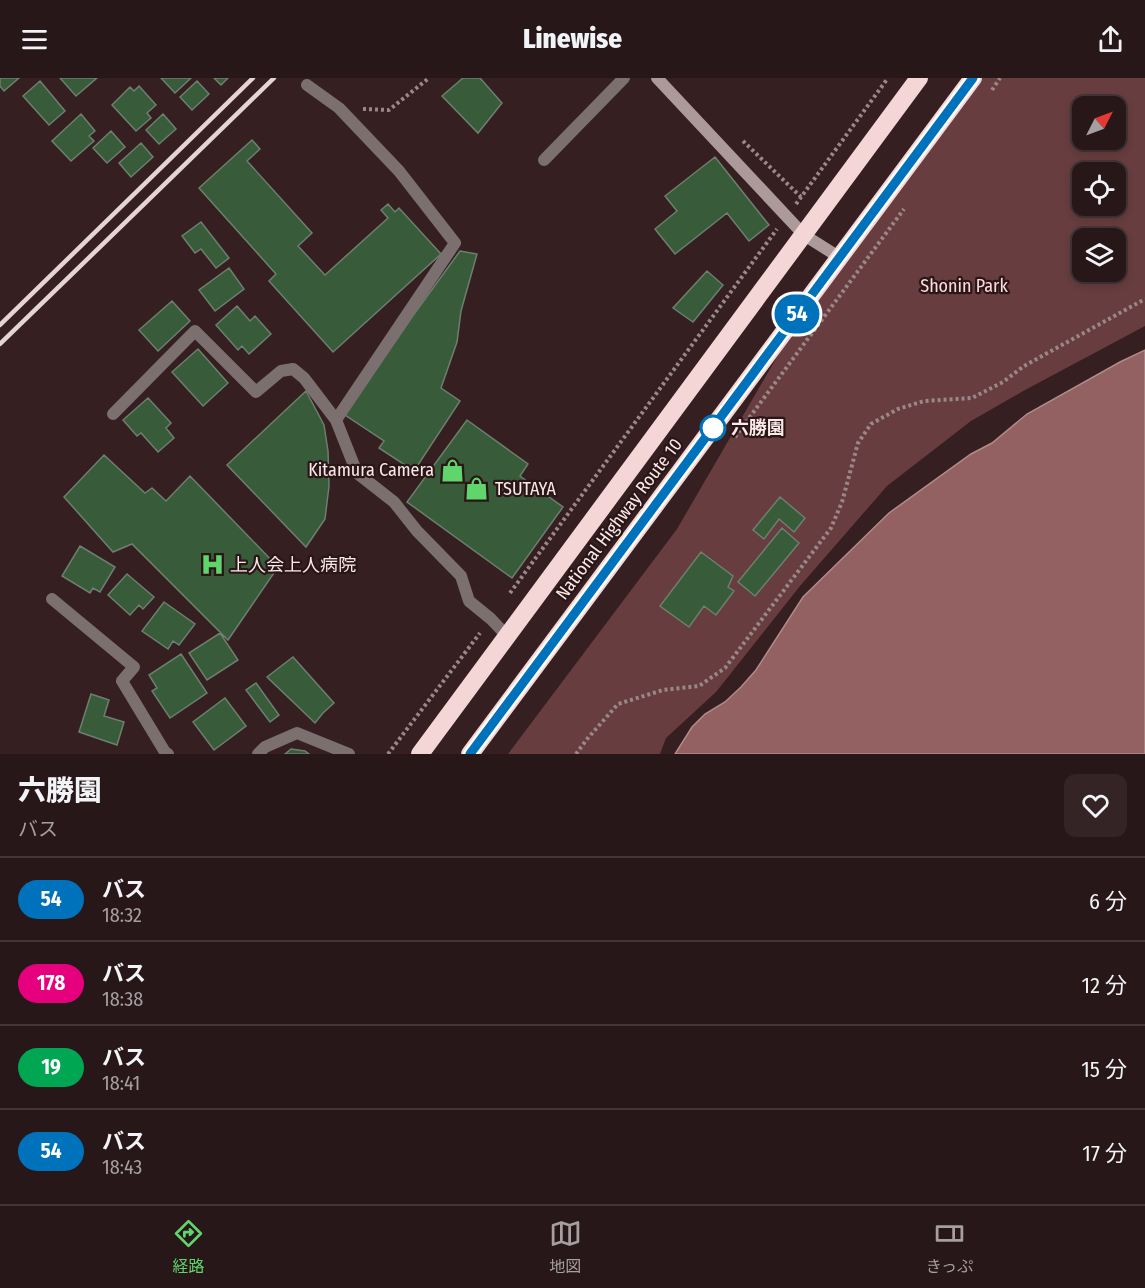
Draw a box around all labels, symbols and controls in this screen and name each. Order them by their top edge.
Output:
icon: menu [18,23,51,56]
text: Linewise [523,23,622,55]
icon: share [1094,23,1127,56]
north arrow [1072,96,1126,150]
map controls [1072,96,1126,282]
button: locate [1072,162,1126,216]
button: layers [1072,228,1126,282]
park label: Shonin Park [920,275,1008,297]
line badge: 54 [770,294,824,334]
text: 54 [786,301,808,327]
marker: 六勝園 [700,415,726,441]
place label: 六勝園 [731,417,785,439]
street label: National Highway Route 10 [551,434,687,604]
shop icon: Kitamura Camera [439,457,465,483]
place label: Kitamura Camera [308,459,434,481]
shop icon: TSUTAYA [464,476,490,502]
place label: TSUTAYA [495,478,557,500]
hospital icon: 上人会上人病院 [199,552,225,578]
place label: 上人会上人病院 [230,554,356,576]
text: 六勝園 [18,774,102,807]
button: heart [1064,774,1127,837]
text: バス [18,817,58,841]
text: バス [102,876,146,903]
text: 54 [40,886,62,912]
text: 6 分 [1089,888,1127,915]
text: 18:32 [102,903,142,927]
text: バス [102,960,146,987]
text: 178 [37,970,65,996]
text: 12 分 [1082,972,1127,999]
text: 18:38 [102,987,143,1011]
text: バス [102,1044,146,1071]
text: 19 [41,1054,61,1080]
text: 15 分 [1081,1056,1127,1083]
text: 18:41 [102,1071,140,1095]
text: バス [102,1128,146,1155]
text: 54 [40,1138,62,1164]
text: 17 分 [1082,1140,1127,1167]
text: 18:43 [102,1155,142,1179]
tab: 経路 [172,1217,205,1277]
tab: 地図 [549,1217,582,1277]
tab: きっぷ [926,1217,973,1277]

